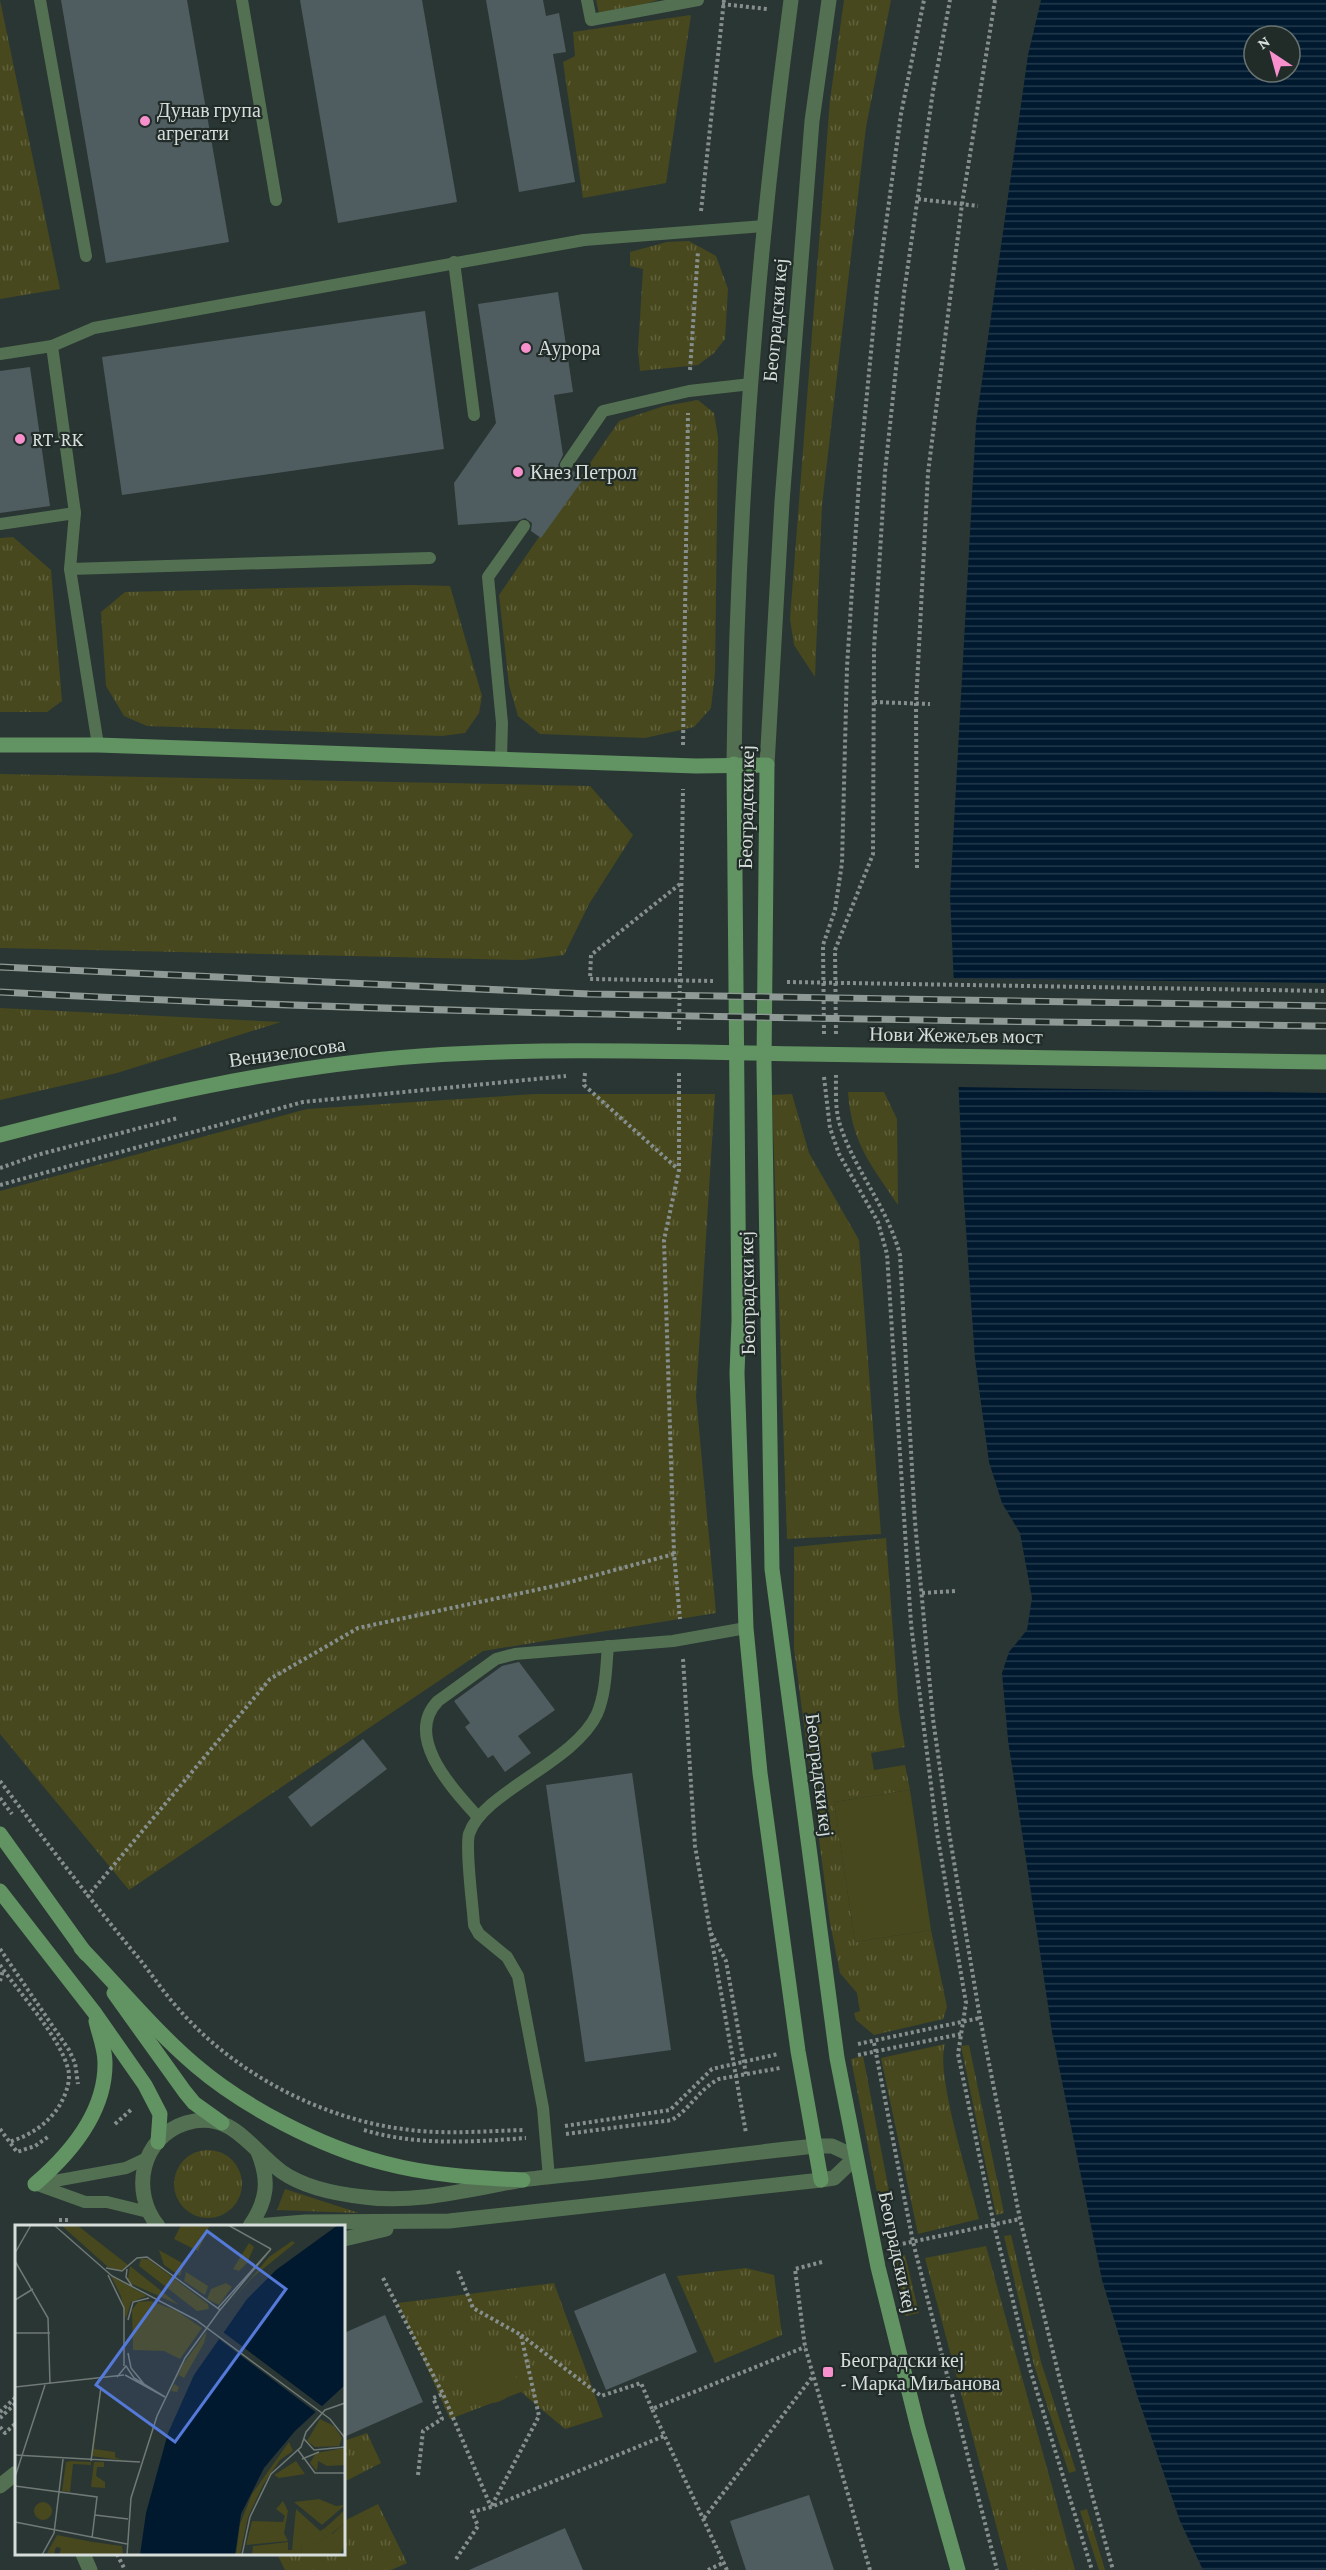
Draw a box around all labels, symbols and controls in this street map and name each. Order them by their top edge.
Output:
north arrow [1242,24,1302,84]
text: N [1254,32,1273,52]
place label: Дунав група агрегати [157,99,261,145]
marker: Дунав група агрегати [138,114,152,128]
street label: Београдски кеј [759,257,792,383]
place label: Аурора [538,337,600,360]
marker: Аурора [519,341,533,355]
place label: RT-RK [32,428,83,450]
marker: RT-RK [13,432,27,446]
place label: Кнез Петрол [530,461,637,484]
marker: Кнез Петрол [511,465,525,479]
street label: Београдски кеј [734,745,759,869]
street label: Нови Жежељев мост [869,1022,1043,1048]
street label: Венизелосова [227,1033,347,1071]
street label: Београдски кеј [735,1231,760,1355]
street label: Београдски кеј [801,1712,838,1838]
street label: Београдски кеј [873,2189,922,2315]
inset map [15,2225,345,2555]
place label: Београдски кеј - Марка Миљанова [840,2349,1001,2395]
marker: Београдски кеј - Марка Миљанова [821,2365,835,2379]

